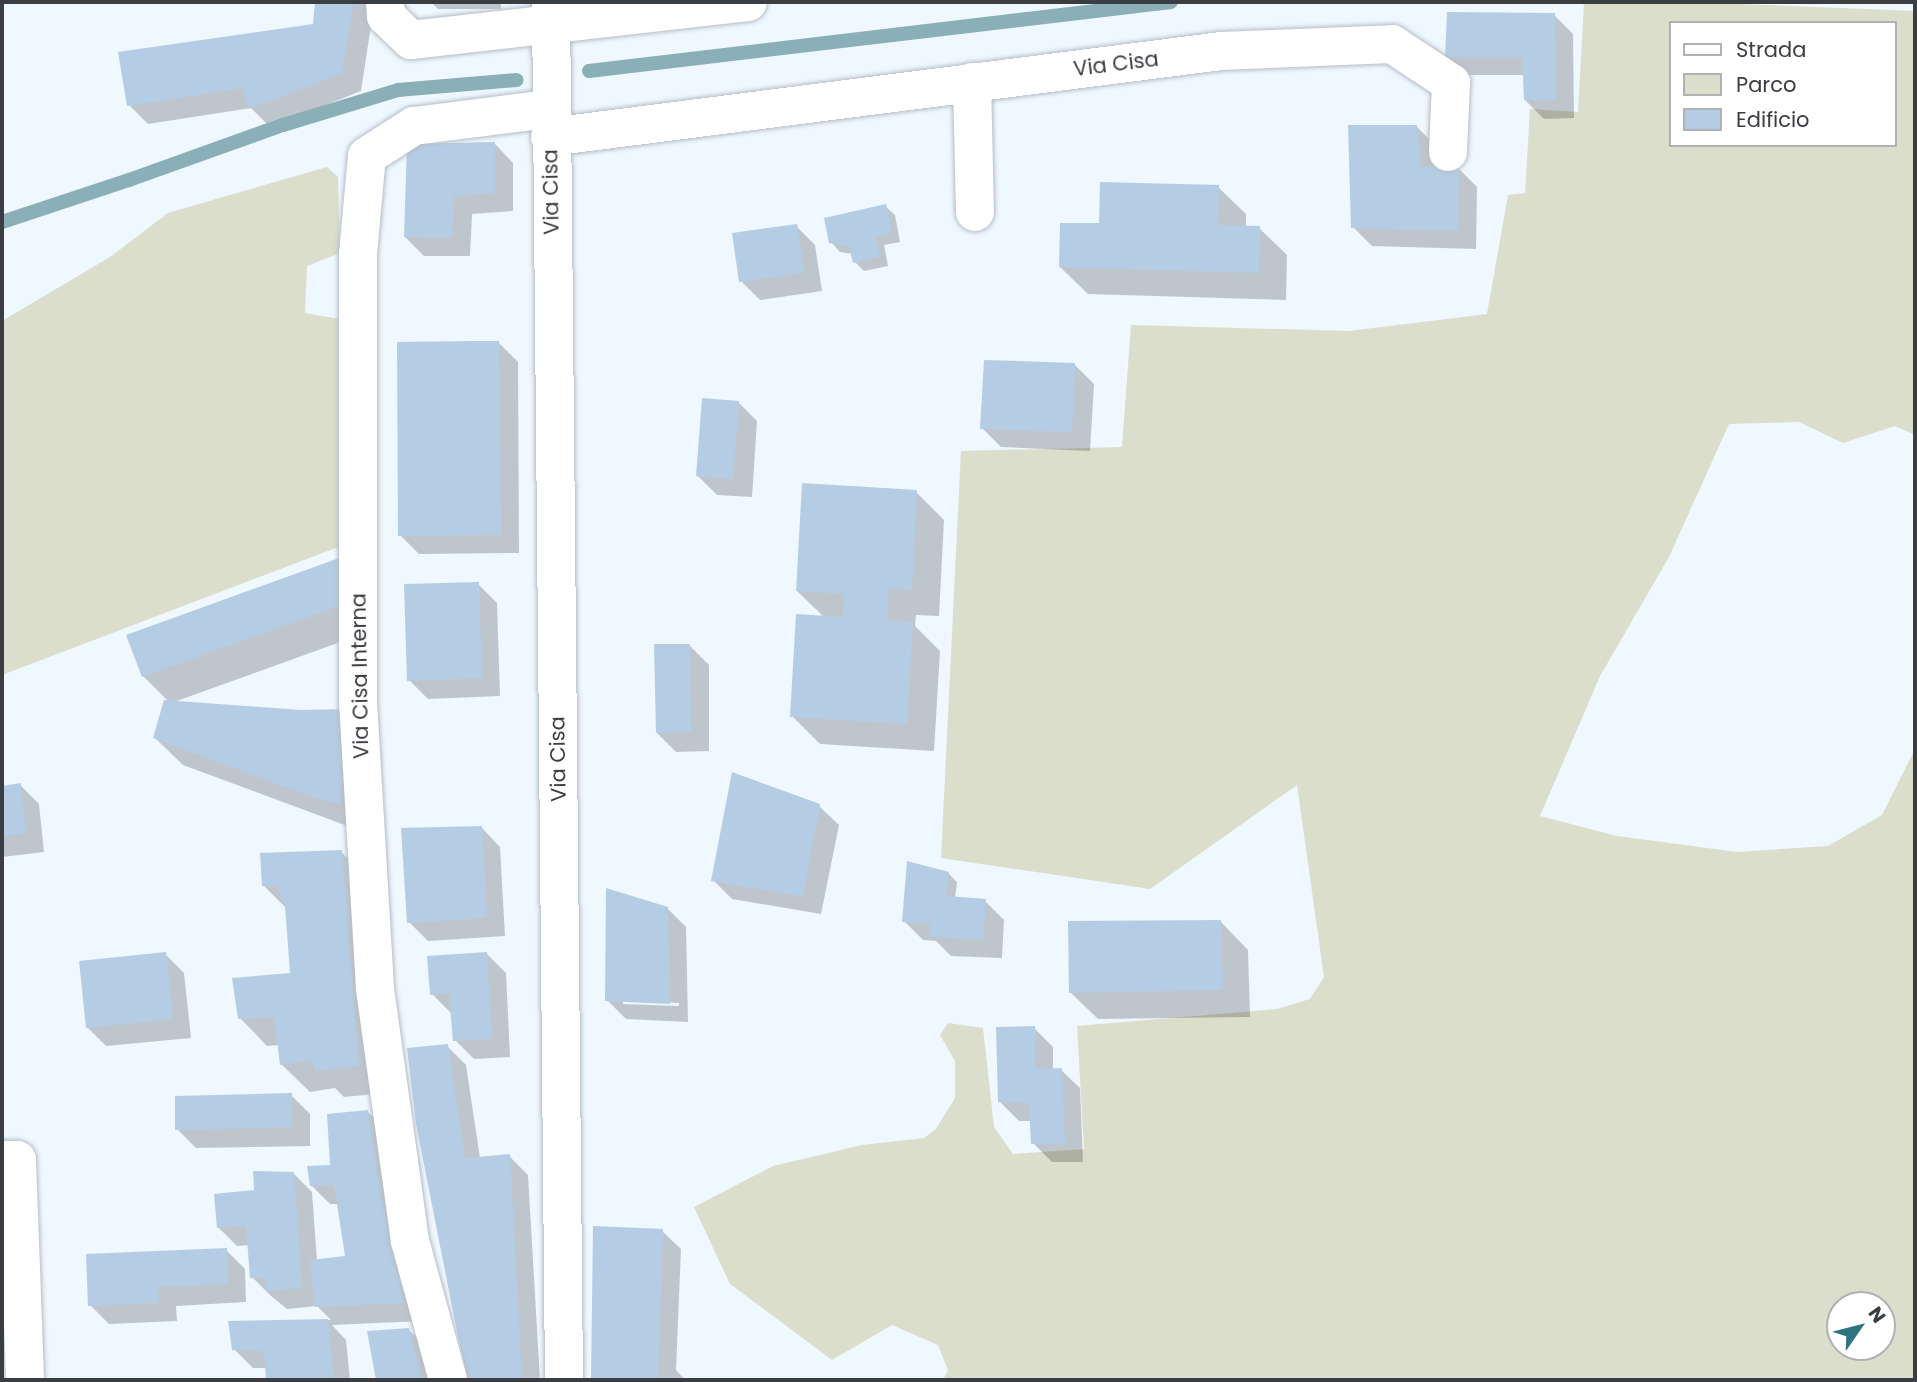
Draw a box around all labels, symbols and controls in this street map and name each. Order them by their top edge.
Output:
legend [1668,21,1896,147]
text: Strada [1736,35,1806,64]
street label: Via Cisa [1072,46,1160,82]
text: Parco [1736,70,1796,99]
text: Edificio [1736,105,1810,134]
street label: Via Cisa [538,149,564,235]
street label: Via Cisa Interna [346,593,374,759]
street label: Via Cisa [545,716,571,802]
north arrow [1826,1291,1896,1361]
text: N [1862,1301,1892,1328]

